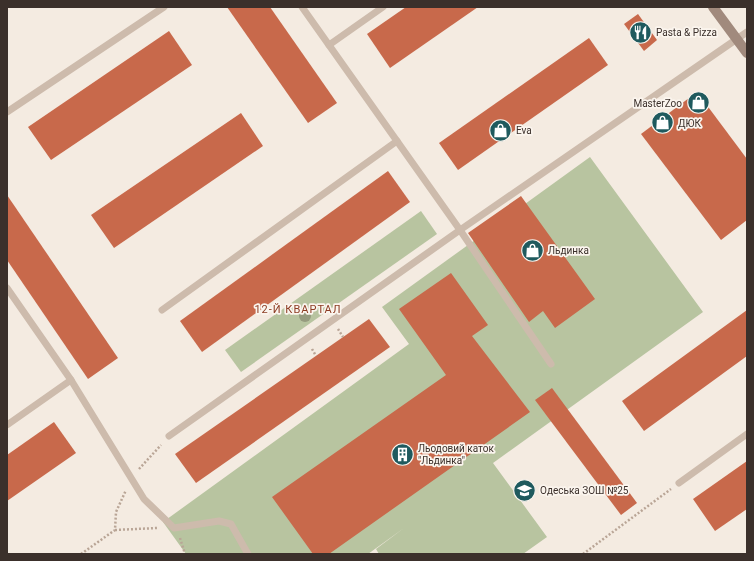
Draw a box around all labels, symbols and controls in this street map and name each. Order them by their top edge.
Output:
restaurant icon: Pasta & Pizza [628,19,654,45]
place label: Pasta & Pizza [656,27,717,38]
shop icon: MasterZoo [685,90,711,116]
place label: MasterZoo [633,98,682,109]
shop icon: ДЮК [650,110,676,136]
shop icon: Eva [487,117,513,143]
place label: ДЮК [678,118,701,129]
place label: Eva [516,125,532,136]
shop icon: Льдинка [519,237,545,263]
place label: Льдинка [548,245,589,256]
district label: 12-Й КВАРТАЛ [254,303,342,316]
building icon: Льодовий каток "Льдинка" [389,441,415,467]
place label: Льодовий каток "Льдинка" [418,443,494,466]
school or university icon: Одеська ЗОШ №25 [511,477,537,503]
place label: Одеська ЗОШ №25 [540,485,629,496]

